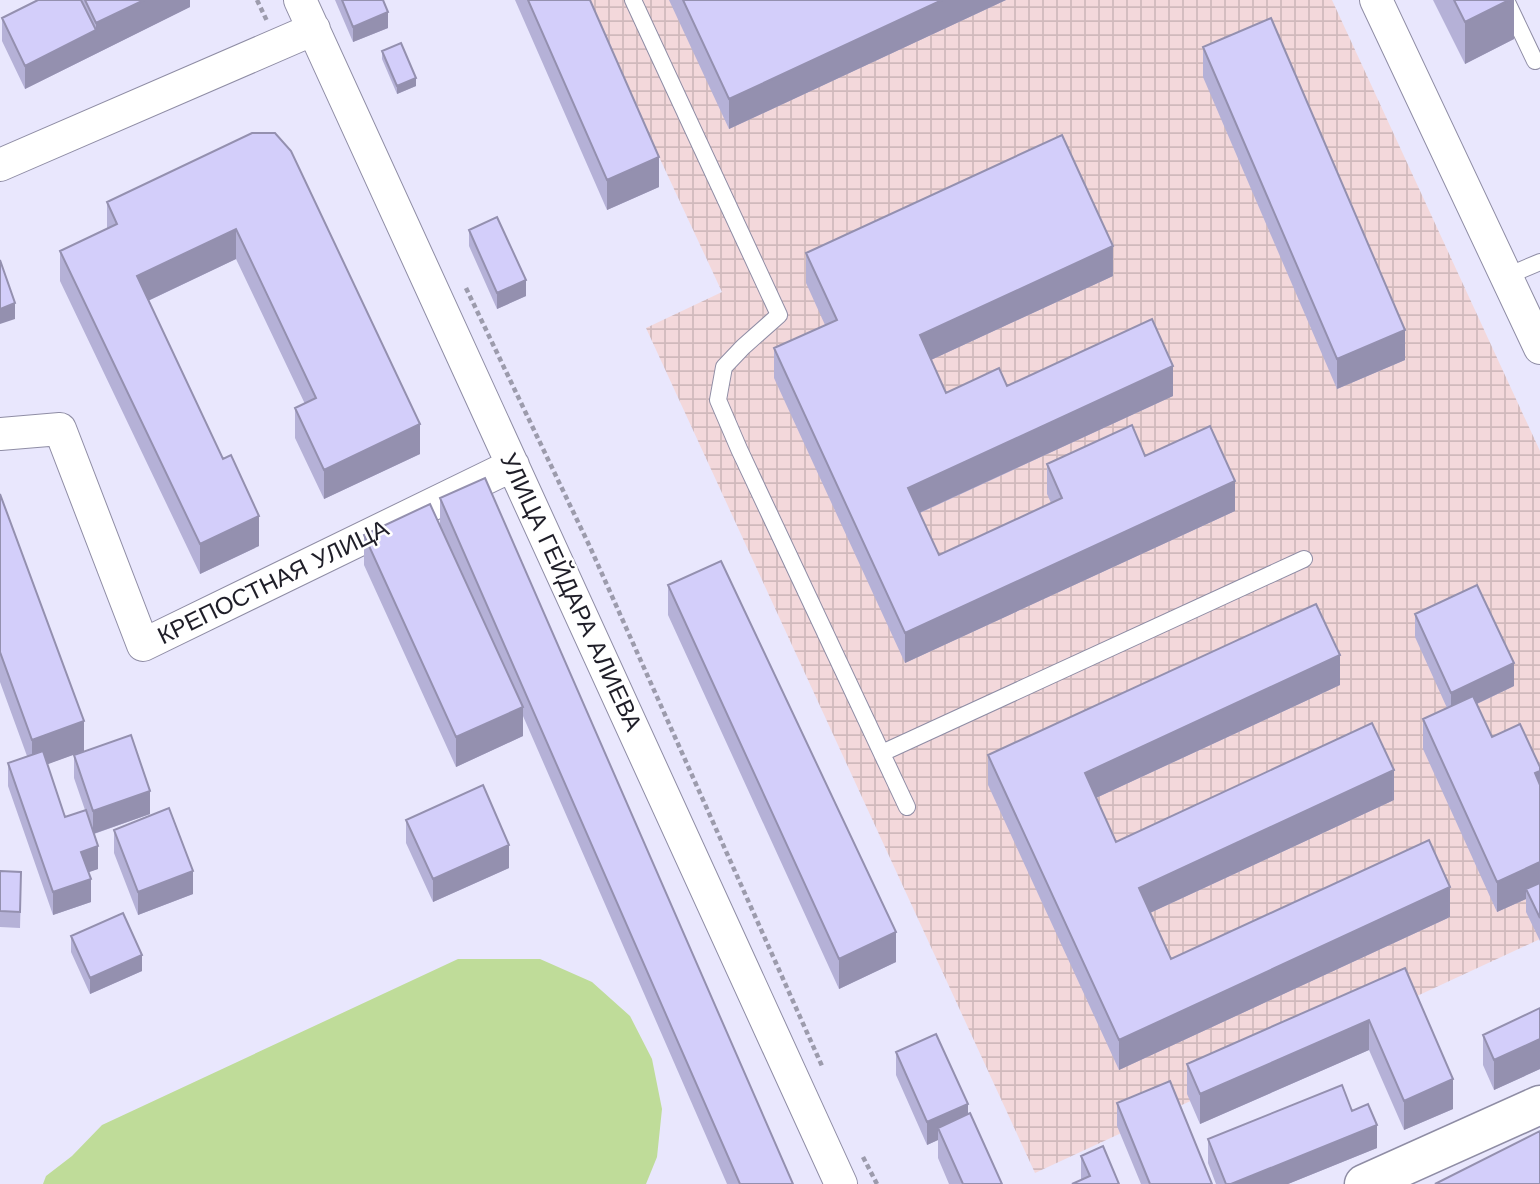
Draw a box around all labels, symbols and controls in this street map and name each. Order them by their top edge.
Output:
street label: УЛИЦА ГЕЙДАРА АЛИЕВА [494,449,648,735]
street label: КРЕПОСТНАЯ УЛИЦА [153,514,393,650]

